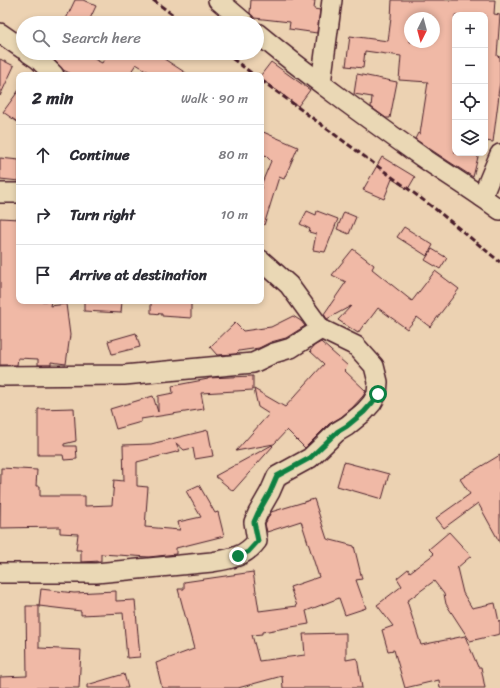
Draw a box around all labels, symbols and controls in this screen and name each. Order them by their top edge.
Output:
north arrow [404,12,440,48]
map controls [452,12,488,156]
button: + [452,12,488,48]
search box [16,16,264,60]
text: Search here [62,25,141,51]
icon: search [30,27,52,49]
button: − [452,48,488,84]
text: 2 min [32,83,73,113]
button: locate [452,84,488,120]
text: Walk · 90 m [181,87,248,110]
button: layers [452,120,488,156]
text: Continue [70,142,130,168]
text: 80 m [219,143,248,166]
icon: ahead [32,144,54,166]
text: Turn right [70,202,135,228]
text: 10 m [221,203,248,226]
icon: right [32,204,54,226]
text: Arrive at destination [70,262,207,288]
icon: arrive [32,264,54,286]
route start [369,385,387,403]
route end [229,547,247,565]

